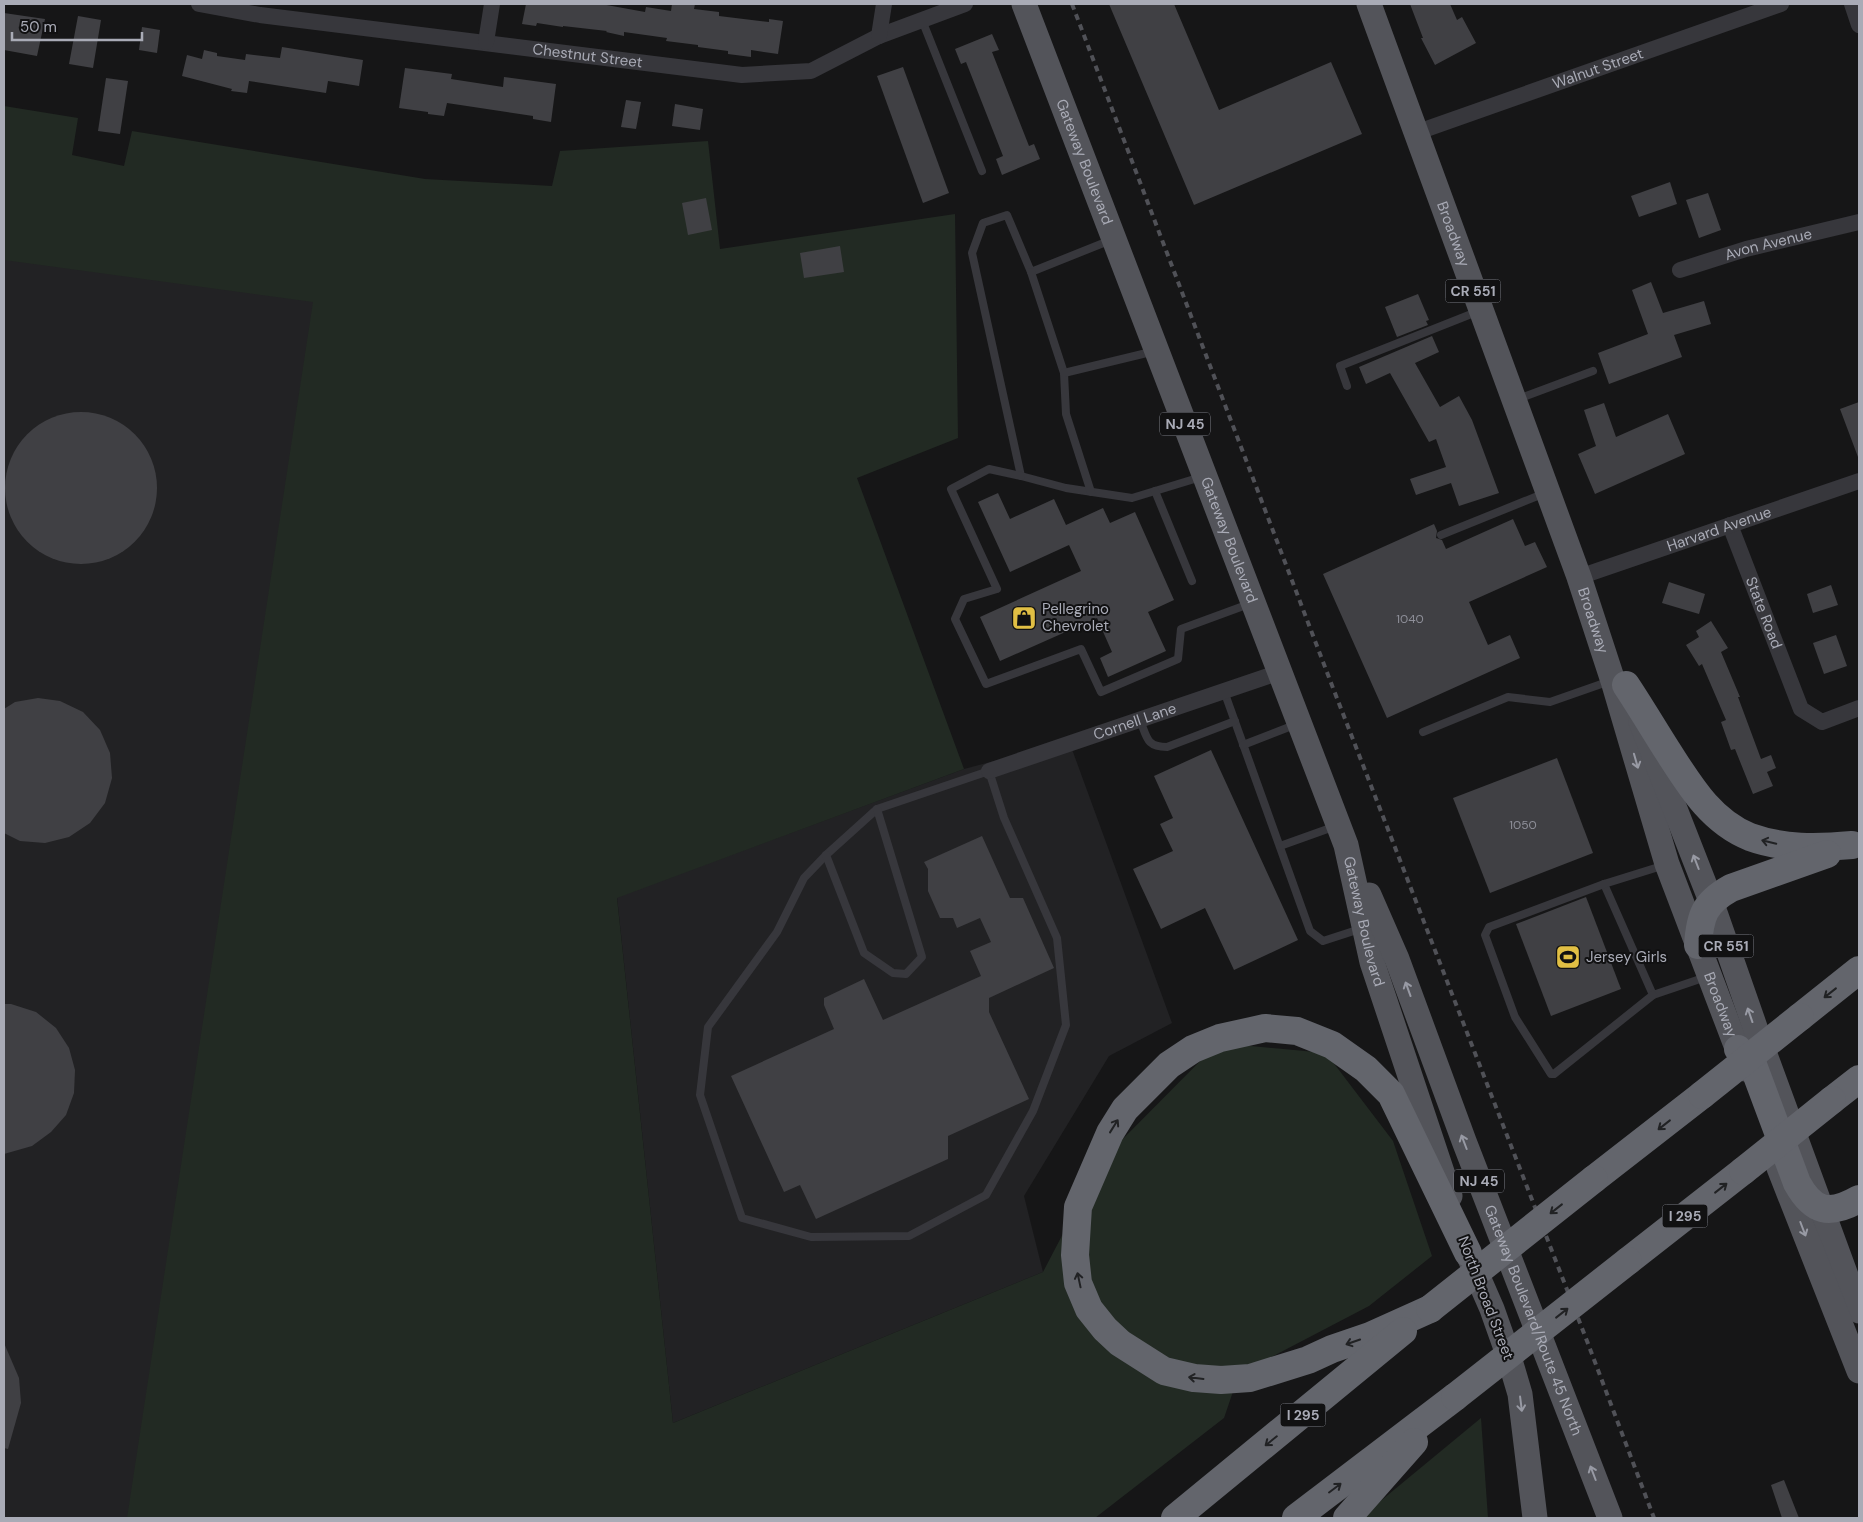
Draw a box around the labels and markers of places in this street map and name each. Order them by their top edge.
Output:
place label: Pellegrino Chevrolet [1042,599,1109,636]
shop icon: Pellegrino Chevrolet [1011,605,1037,631]
sports icon: Jersey Girls [1555,944,1581,970]
place label: Jersey Girls [1586,947,1667,967]

